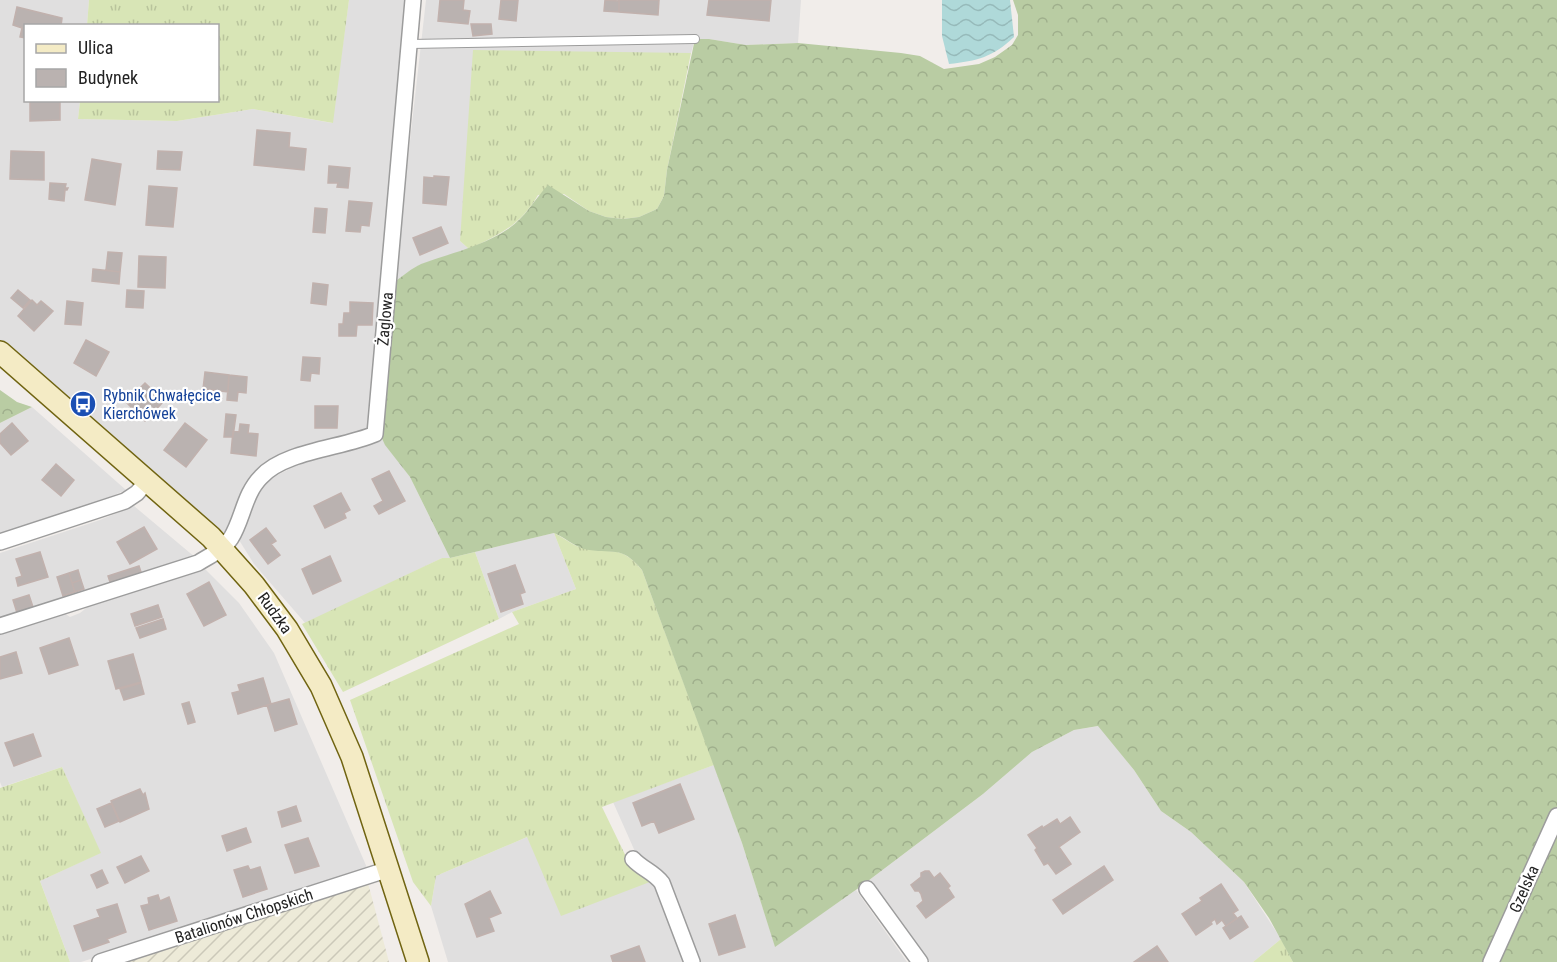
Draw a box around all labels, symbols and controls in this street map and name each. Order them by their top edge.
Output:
legend [24,24,219,102]
text: Ulica [78,37,113,58]
text: Budynek [78,67,138,88]
street label: Żaglowa [373,291,397,347]
place label: Rybnik Chwałęcice Kierchówek [103,386,221,423]
bus stop icon: Rybnik Chwałęcice Kierchówek [68,389,98,419]
street label: Rudzka [254,589,296,637]
street label: Gzelska [1505,862,1543,916]
street label: Batalionów Chłopskich [173,885,315,947]

